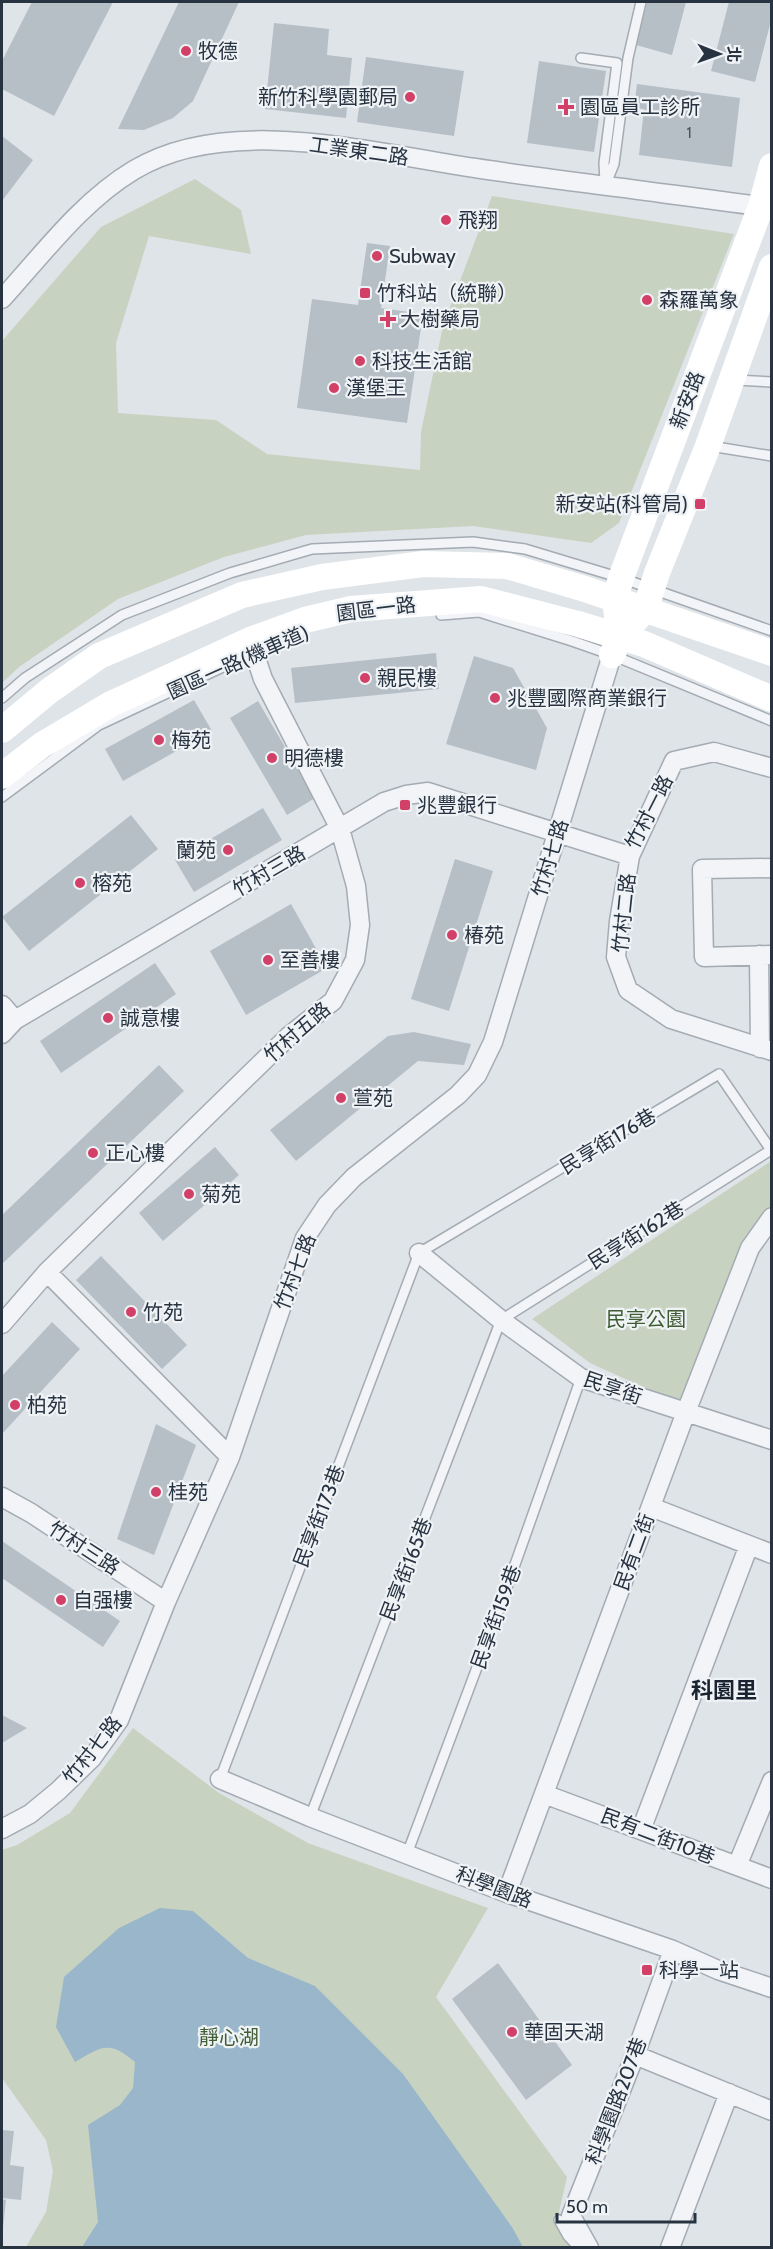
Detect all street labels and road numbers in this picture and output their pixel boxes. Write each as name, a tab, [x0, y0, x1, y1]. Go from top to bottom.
street label: 工業東二路	[308, 132, 410, 170]
street label: 新安路	[665, 368, 709, 432]
street label: 園區一路	[335, 592, 417, 626]
street label: 園區一路(機車道)	[163, 620, 313, 704]
street label: 竹村一路	[620, 771, 678, 853]
street label: 竹村七路	[527, 816, 573, 900]
street label: 竹村三路	[228, 841, 310, 901]
street label: 竹村二路	[608, 872, 640, 954]
street label: 竹村五路	[259, 997, 335, 1067]
street label: 民享街176巷	[556, 1103, 660, 1179]
street label: 民享街162巷	[584, 1196, 688, 1274]
street label: 竹村七路	[269, 1230, 321, 1314]
street label: 民享街	[581, 1367, 645, 1409]
street label: 民享街173巷	[289, 1462, 349, 1570]
street label: 民有二街	[609, 1510, 659, 1594]
street label: 民享街165巷	[375, 1514, 437, 1624]
street label: 竹村三路	[44, 1516, 124, 1580]
street label: 民享街159巷	[466, 1562, 526, 1672]
street label: 竹村七路	[58, 1711, 126, 1789]
street label: 民有二街10巷	[597, 1803, 719, 1869]
street label: 科學園路	[452, 1861, 536, 1913]
street label: 科學園路207巷	[581, 2034, 651, 2168]

